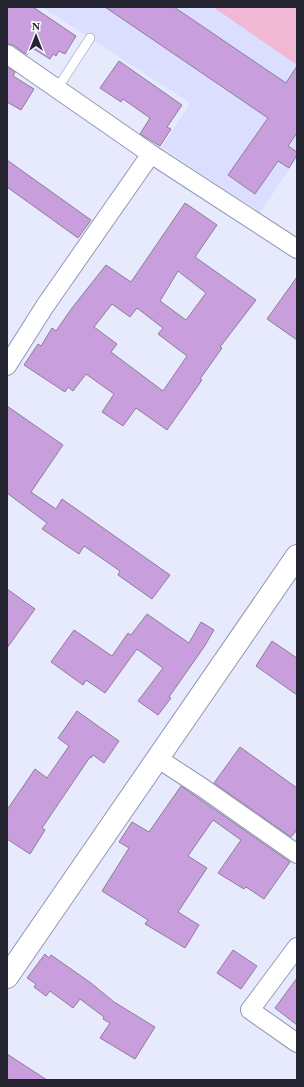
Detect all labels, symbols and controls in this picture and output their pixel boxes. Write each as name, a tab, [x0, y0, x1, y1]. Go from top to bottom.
north arrow	[16, 16, 56, 56]
text: N	[32, 20, 40, 32]

